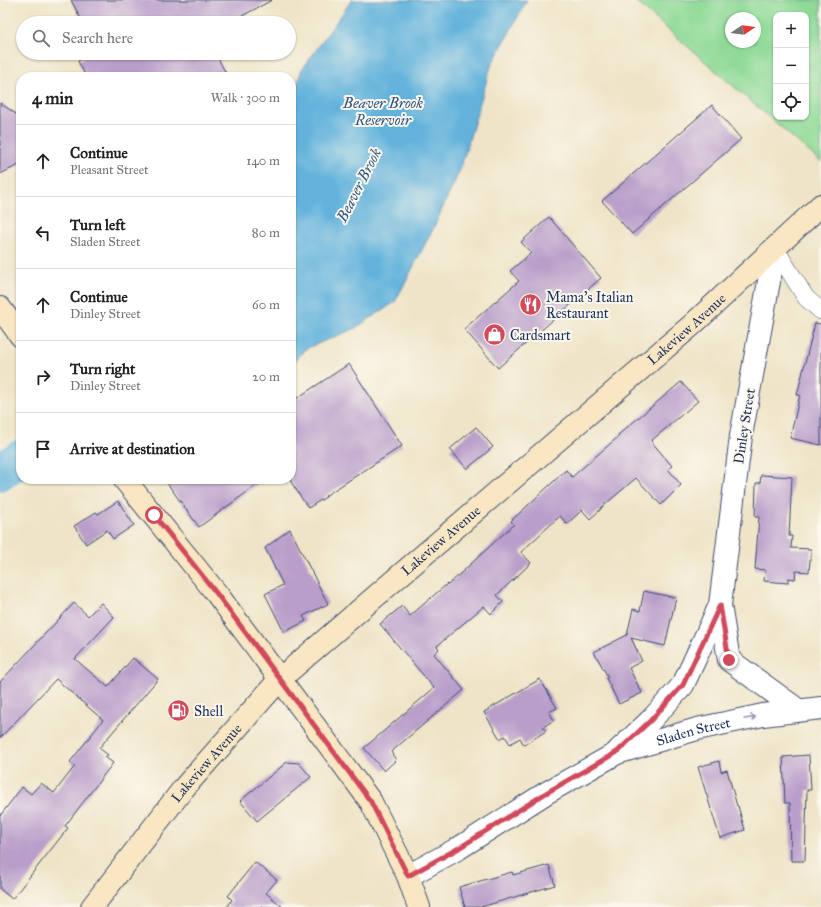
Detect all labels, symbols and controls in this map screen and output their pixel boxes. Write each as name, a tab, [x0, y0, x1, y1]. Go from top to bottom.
north arrow	[725, 12, 761, 48]
map controls	[773, 12, 809, 120]
button: +	[773, 12, 809, 48]
search box	[16, 16, 296, 60]
icon: search	[30, 27, 52, 49]
text: Search here	[62, 29, 133, 47]
button: −	[773, 48, 809, 84]
button: locate	[773, 84, 809, 120]
text: 4 min	[32, 88, 73, 109]
text: Walk · 300 m	[211, 90, 280, 106]
water label: Beaver Brook Reservoir	[342, 94, 423, 129]
text: Continue	[70, 144, 128, 162]
water label: Beaver Brook	[332, 145, 385, 226]
icon: ahead	[32, 150, 54, 172]
text: 140 m	[246, 153, 280, 169]
text: Pleasant Street	[70, 162, 149, 178]
text: Turn left	[70, 216, 126, 234]
icon: left	[32, 222, 54, 244]
text: 80 m	[252, 225, 280, 241]
text: Sladen Street	[70, 234, 141, 250]
text: Continue	[70, 288, 128, 306]
place label: Mama's Italian Restaurant	[546, 289, 634, 322]
street label: Lakeview Avenue	[644, 290, 730, 369]
restaurant icon: Mama's Italian Restaurant	[518, 292, 544, 318]
icon: ahead	[32, 294, 54, 316]
text: 60 m	[252, 297, 280, 313]
text: Dinley Street	[70, 306, 141, 322]
shop icon: Cardsmart	[481, 322, 507, 348]
place label: Cardsmart	[510, 327, 571, 344]
text: Turn right	[70, 360, 135, 378]
icon: right	[32, 366, 54, 388]
text: 20 m	[252, 369, 280, 385]
text: Dinley Street	[70, 378, 141, 394]
street label: Dinley Street	[730, 387, 759, 465]
icon: arrive	[32, 438, 54, 460]
text: Arrive at destination	[70, 440, 195, 458]
street label: Lakeview Avenue	[398, 502, 484, 579]
route start	[145, 506, 163, 524]
route end	[720, 651, 738, 669]
fuel station icon: Shell	[165, 698, 191, 724]
place label: Shell	[194, 703, 223, 720]
one-way arrow	[743, 713, 756, 721]
street label: Sladen Street	[654, 714, 732, 750]
street label: Lakeview Avenue	[168, 720, 246, 806]

